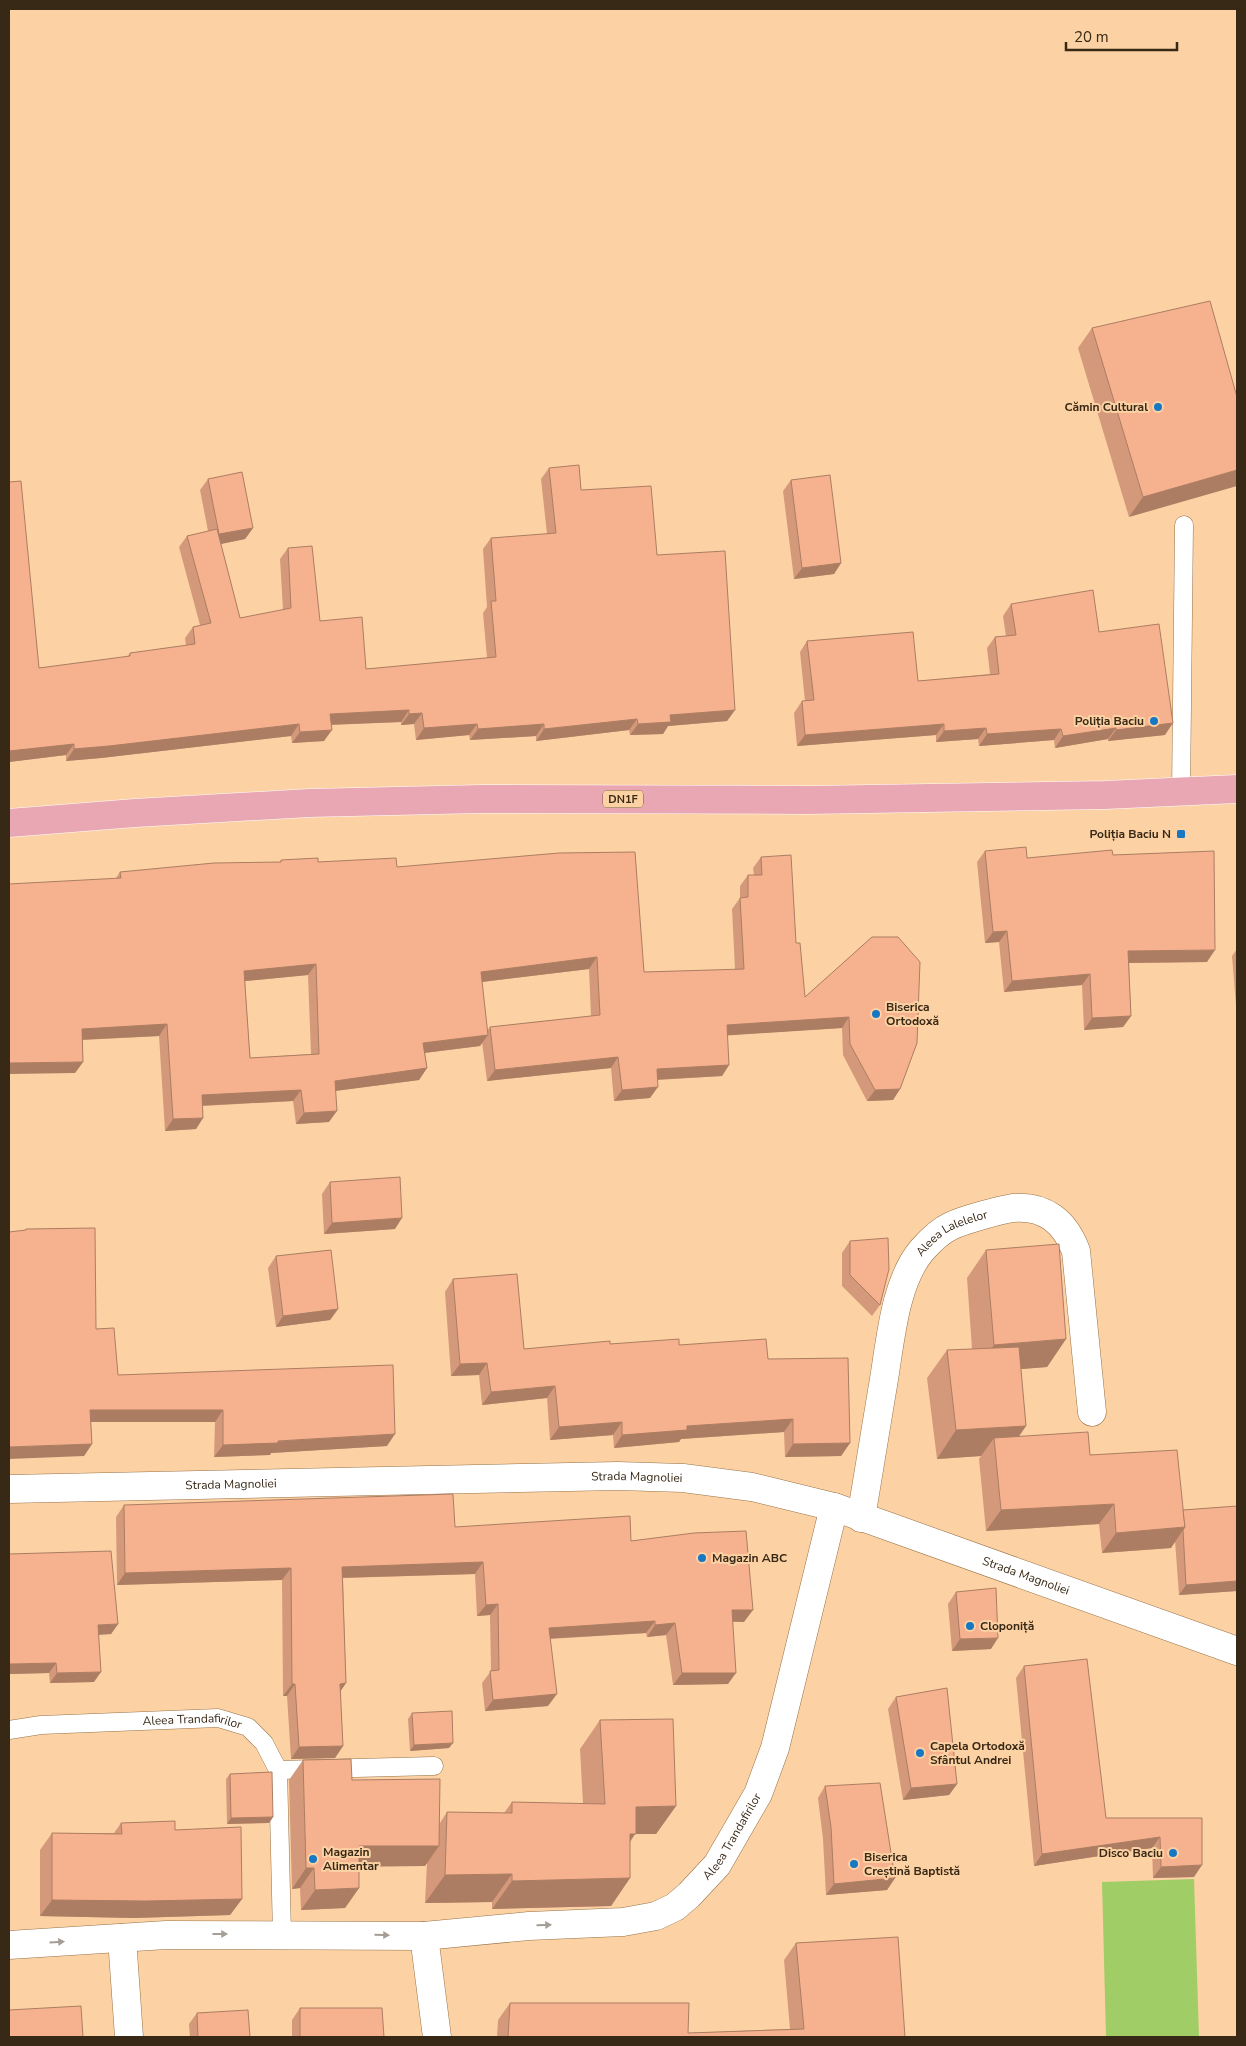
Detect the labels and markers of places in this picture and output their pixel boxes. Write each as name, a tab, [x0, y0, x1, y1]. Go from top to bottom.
place label: Cămin Cultural	[1064, 399, 1148, 415]
marker: Cămin Cultural	[1152, 401, 1164, 413]
place label: Poliția Baciu	[1075, 713, 1144, 729]
marker: Poliția Baciu	[1148, 715, 1160, 727]
place label: Poliția Baciu N	[1089, 826, 1171, 842]
marker: Poliția Baciu N	[1175, 828, 1187, 840]
place label: Biserica Ortodoxă	[886, 999, 939, 1029]
marker: Biserica Ortodoxă	[870, 1008, 882, 1020]
place label: Magazin ABC	[712, 1550, 787, 1566]
marker: Magazin ABC	[696, 1552, 708, 1564]
place label: Cloponiță	[980, 1618, 1034, 1634]
marker: Cloponiță	[964, 1620, 976, 1632]
place label: Capela Ortodoxă Sfântul Andrei	[930, 1738, 1025, 1768]
marker: Capela Ortodoxă Sfântul Andrei	[914, 1747, 926, 1759]
place label: Magazin Alimentar	[323, 1844, 379, 1874]
place label: Disco Baciu	[1099, 1845, 1163, 1861]
marker: Disco Baciu	[1167, 1847, 1179, 1859]
place label: Biserica Creștină Baptistă	[864, 1849, 960, 1879]
marker: Magazin Alimentar	[307, 1853, 319, 1865]
marker: Biserica Creștină Baptistă	[848, 1858, 860, 1870]

